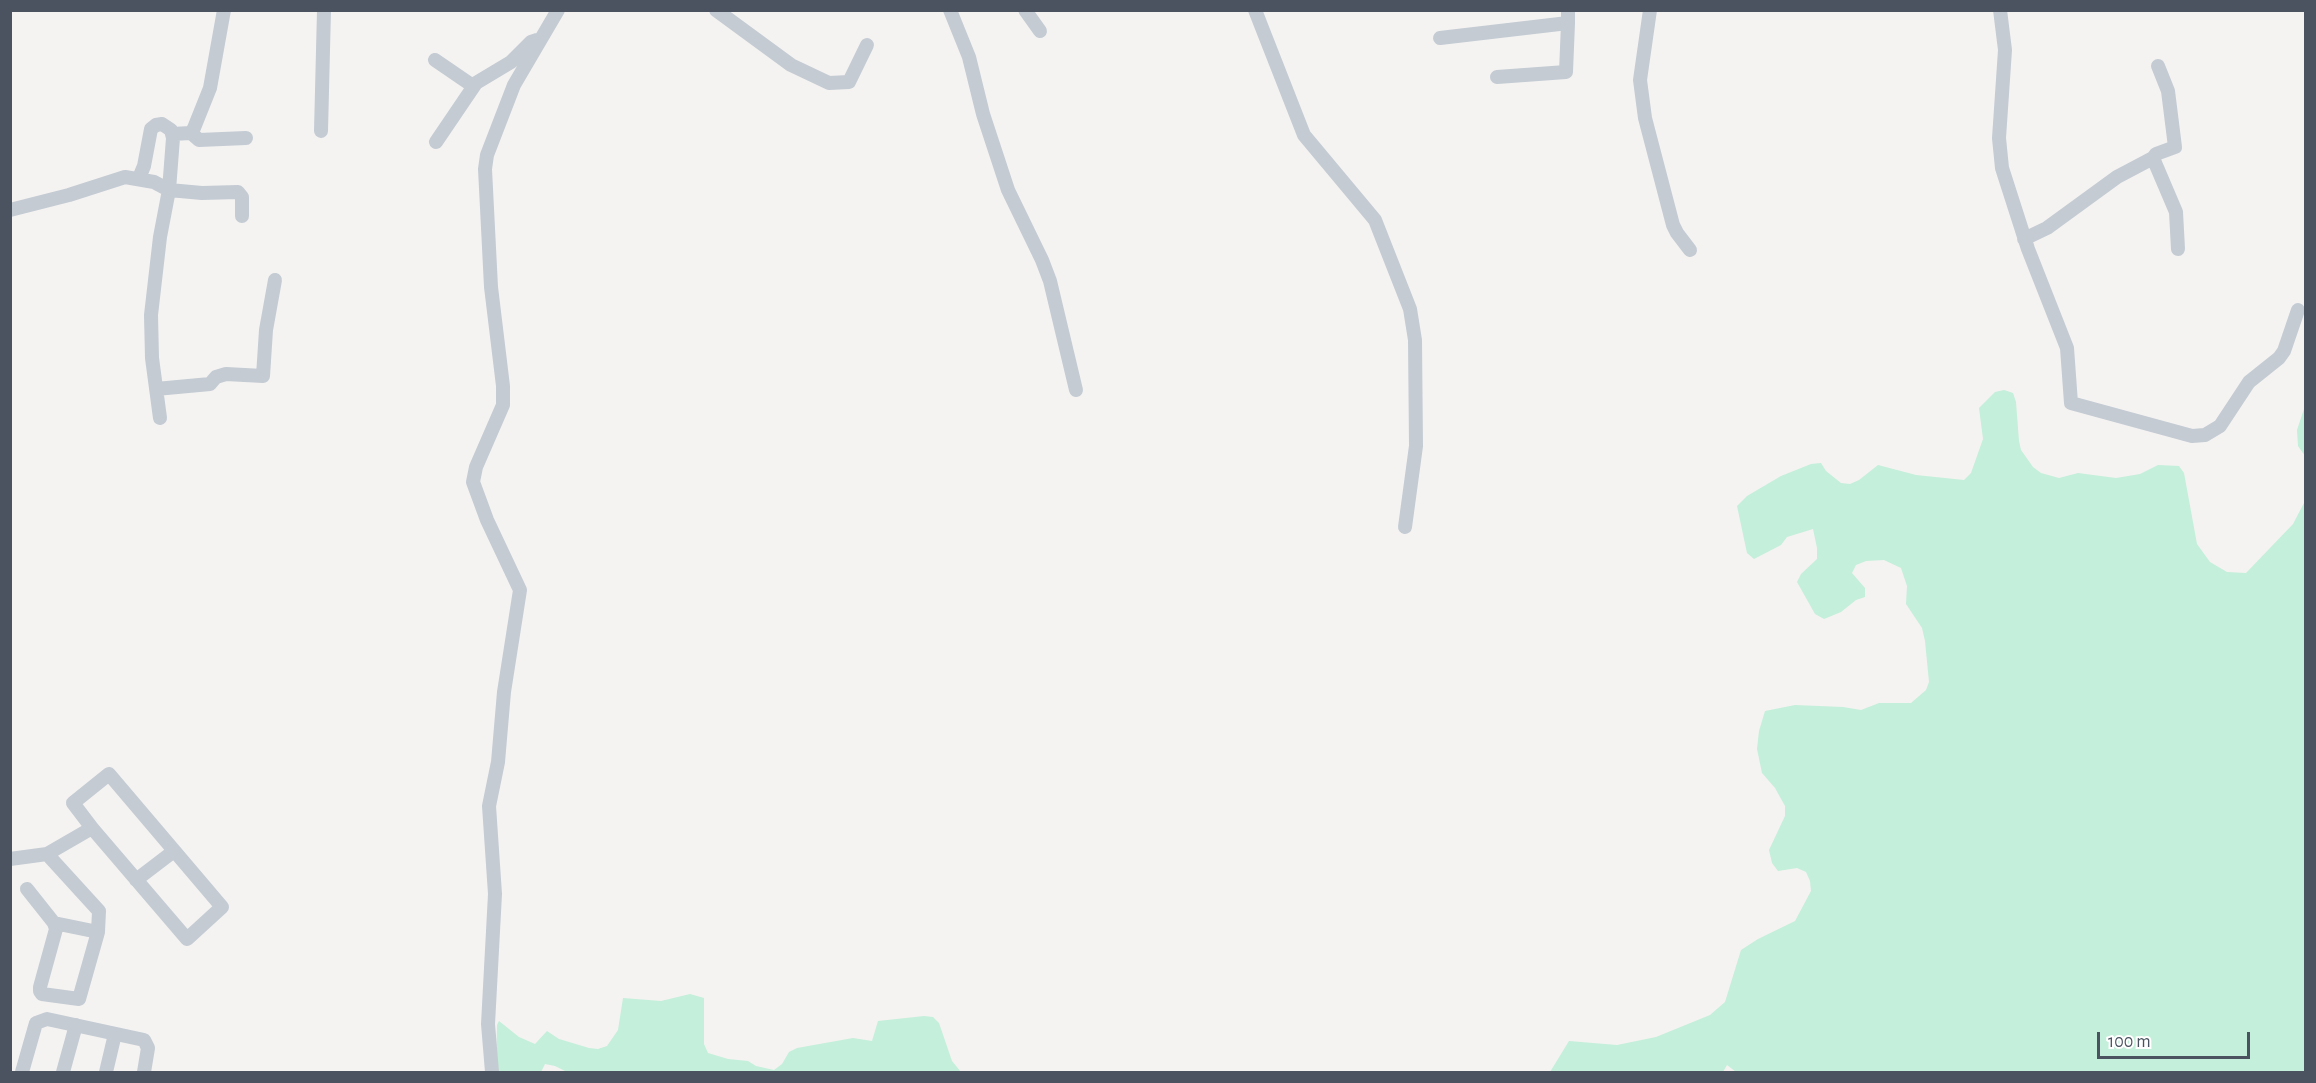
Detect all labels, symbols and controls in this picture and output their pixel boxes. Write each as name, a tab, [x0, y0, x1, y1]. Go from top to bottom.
scale bar	[2100, 1020, 2253, 1058]
text: 100 m	[2108, 1033, 2151, 1051]

